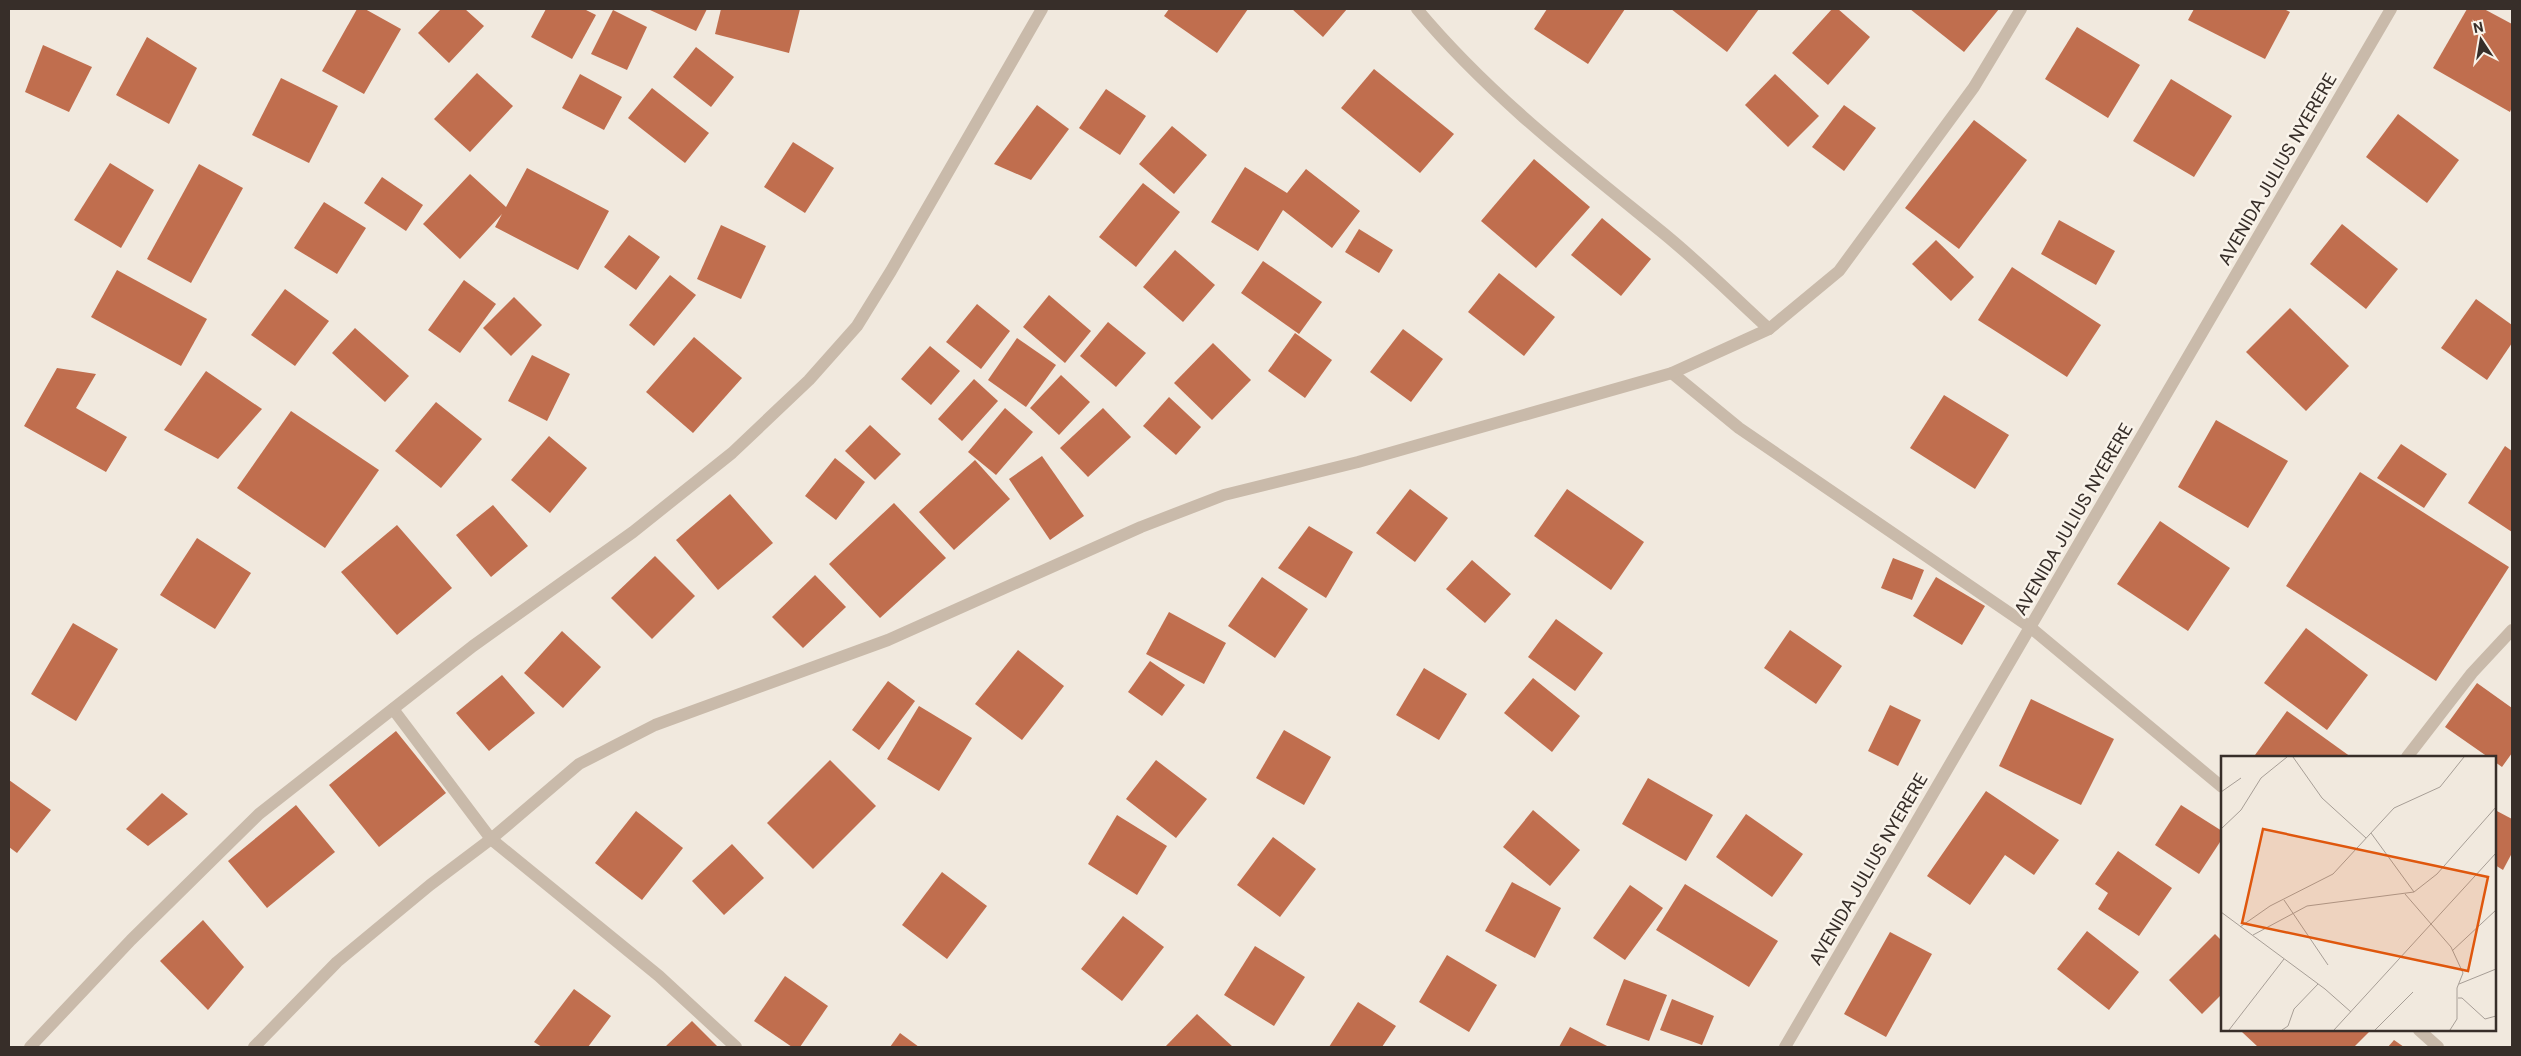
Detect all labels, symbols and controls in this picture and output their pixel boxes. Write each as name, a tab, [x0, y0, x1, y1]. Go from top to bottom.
north arrow	[2456, 15, 2506, 65]
text: N	[2472, 18, 2485, 36]
street label: AVENIDA JULIUS NYERERE	[2214, 70, 2340, 268]
street label: AVENIDA JULIUS NYERERE	[2010, 420, 2136, 618]
inset map	[2221, 756, 2496, 1031]
street label: AVENIDA JULIUS NYERERE	[1805, 770, 1931, 968]

